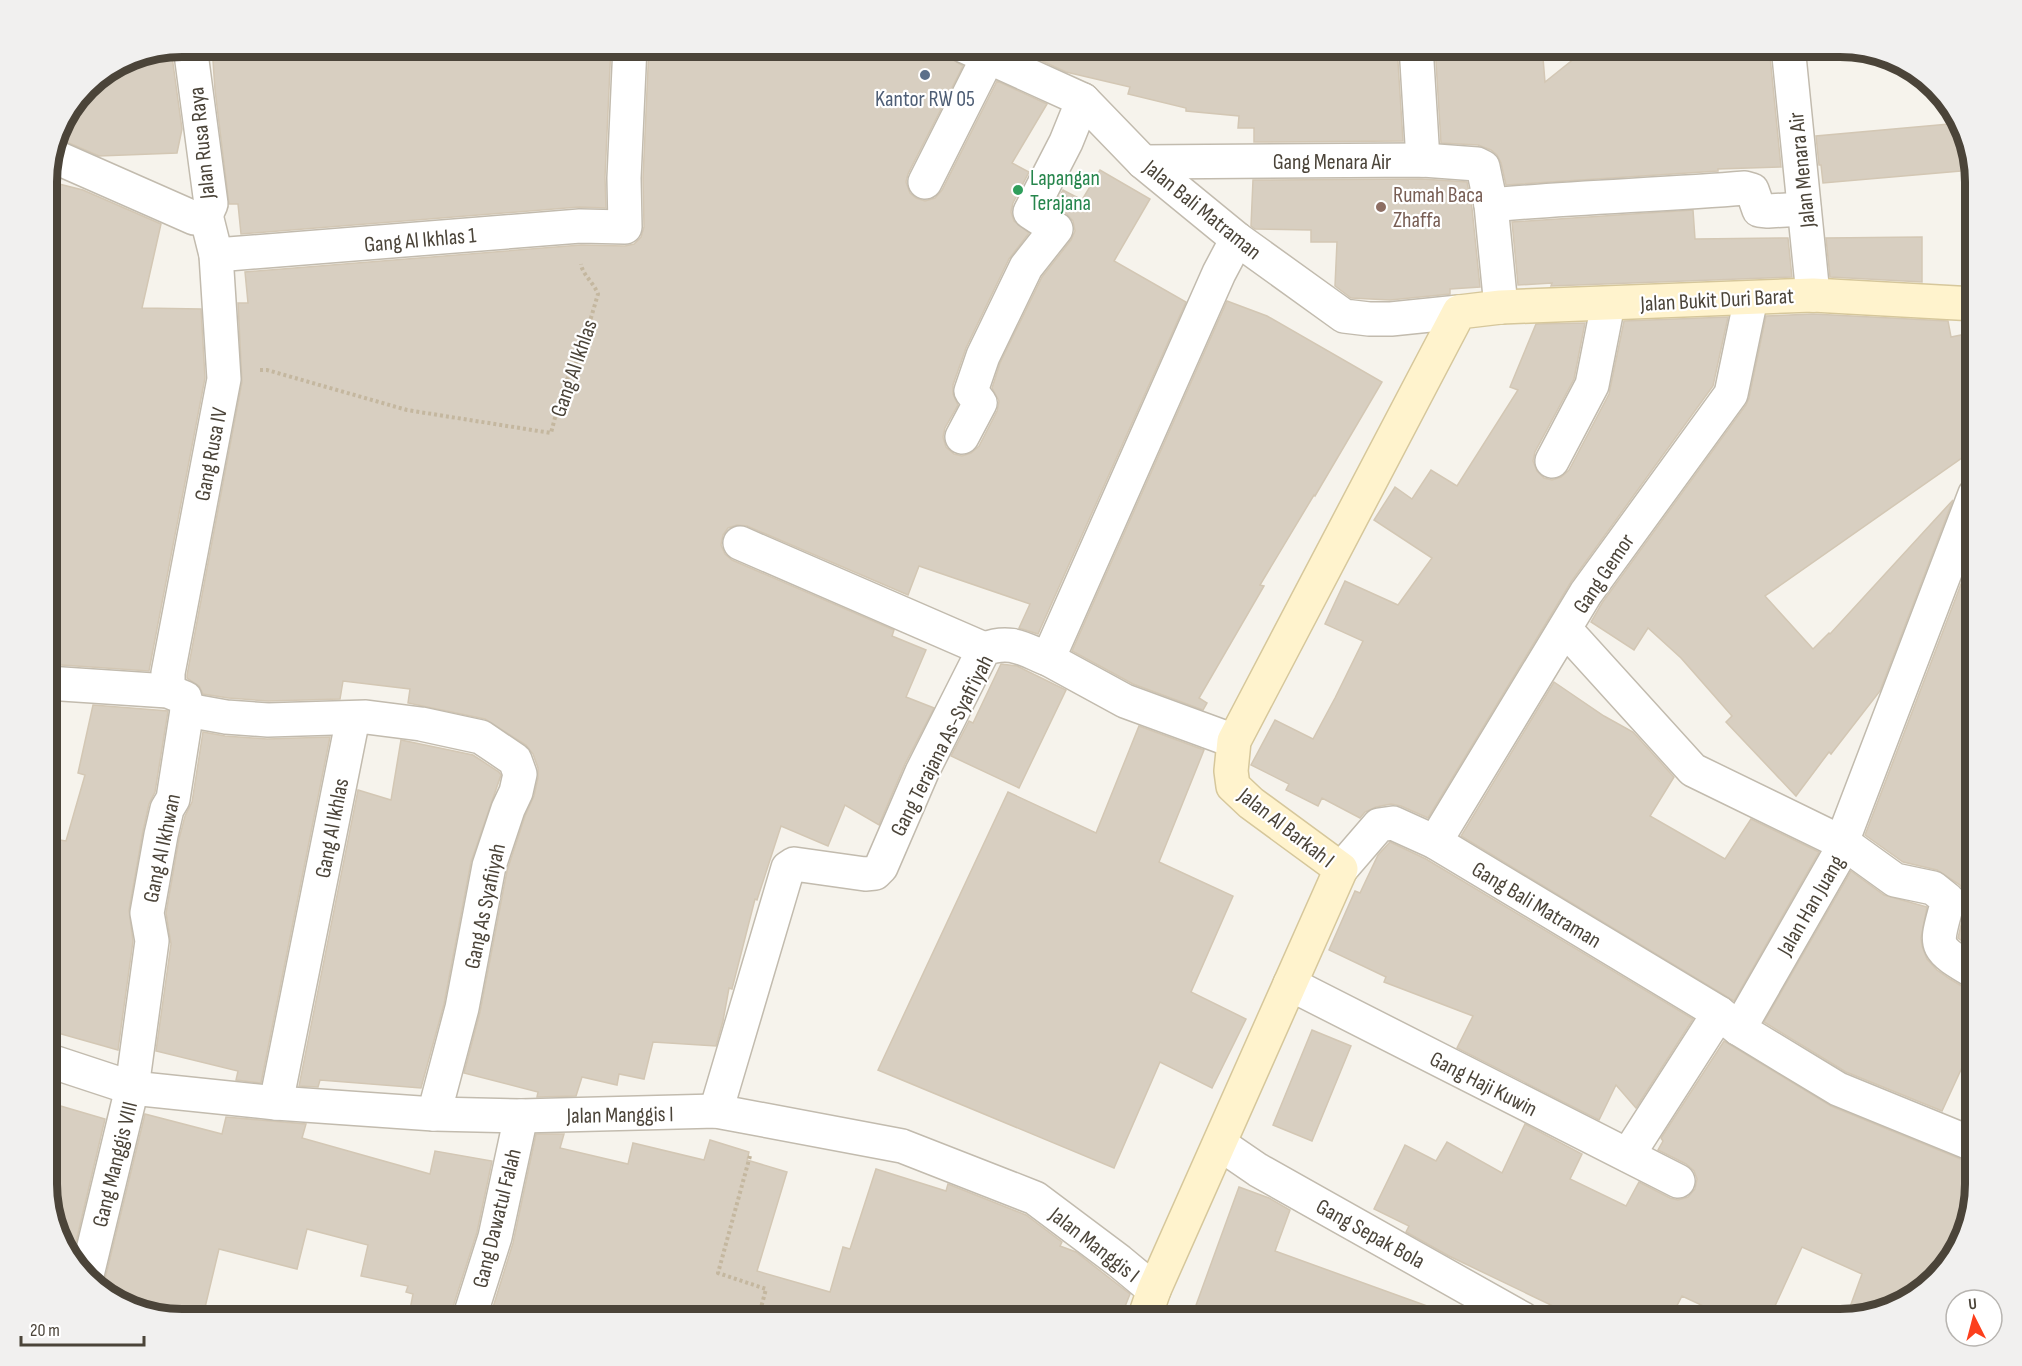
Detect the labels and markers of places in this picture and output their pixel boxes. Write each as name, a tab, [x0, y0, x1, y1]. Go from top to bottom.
marker: Kantor RW 05	[918, 68, 932, 82]
place label: Kantor RW 05	[875, 86, 975, 113]
place label: Lapangan Terajana	[1030, 165, 1100, 217]
place label: Rumah Baca Zhaffa	[1393, 182, 1483, 234]
marker: Lapangan Terajana	[1011, 183, 1025, 197]
marker: Rumah Baca Zhaffa	[1374, 200, 1388, 214]

